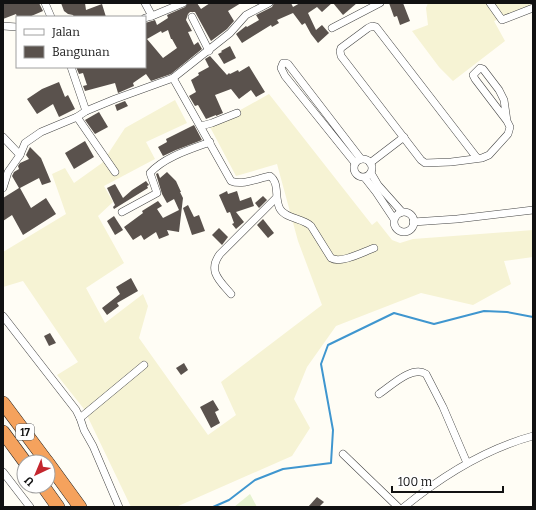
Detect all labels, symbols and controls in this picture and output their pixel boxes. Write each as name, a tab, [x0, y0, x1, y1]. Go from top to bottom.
legend	[16, 16, 146, 68]
text: Jalan	[51, 25, 80, 39]
text: Bangunan	[52, 45, 110, 59]
road number: 17	[16, 424, 34, 440]
north arrow	[16, 454, 56, 494]
scale bar	[392, 468, 503, 494]
text: U	[22, 473, 37, 488]
text: 100 m	[398, 475, 433, 489]

